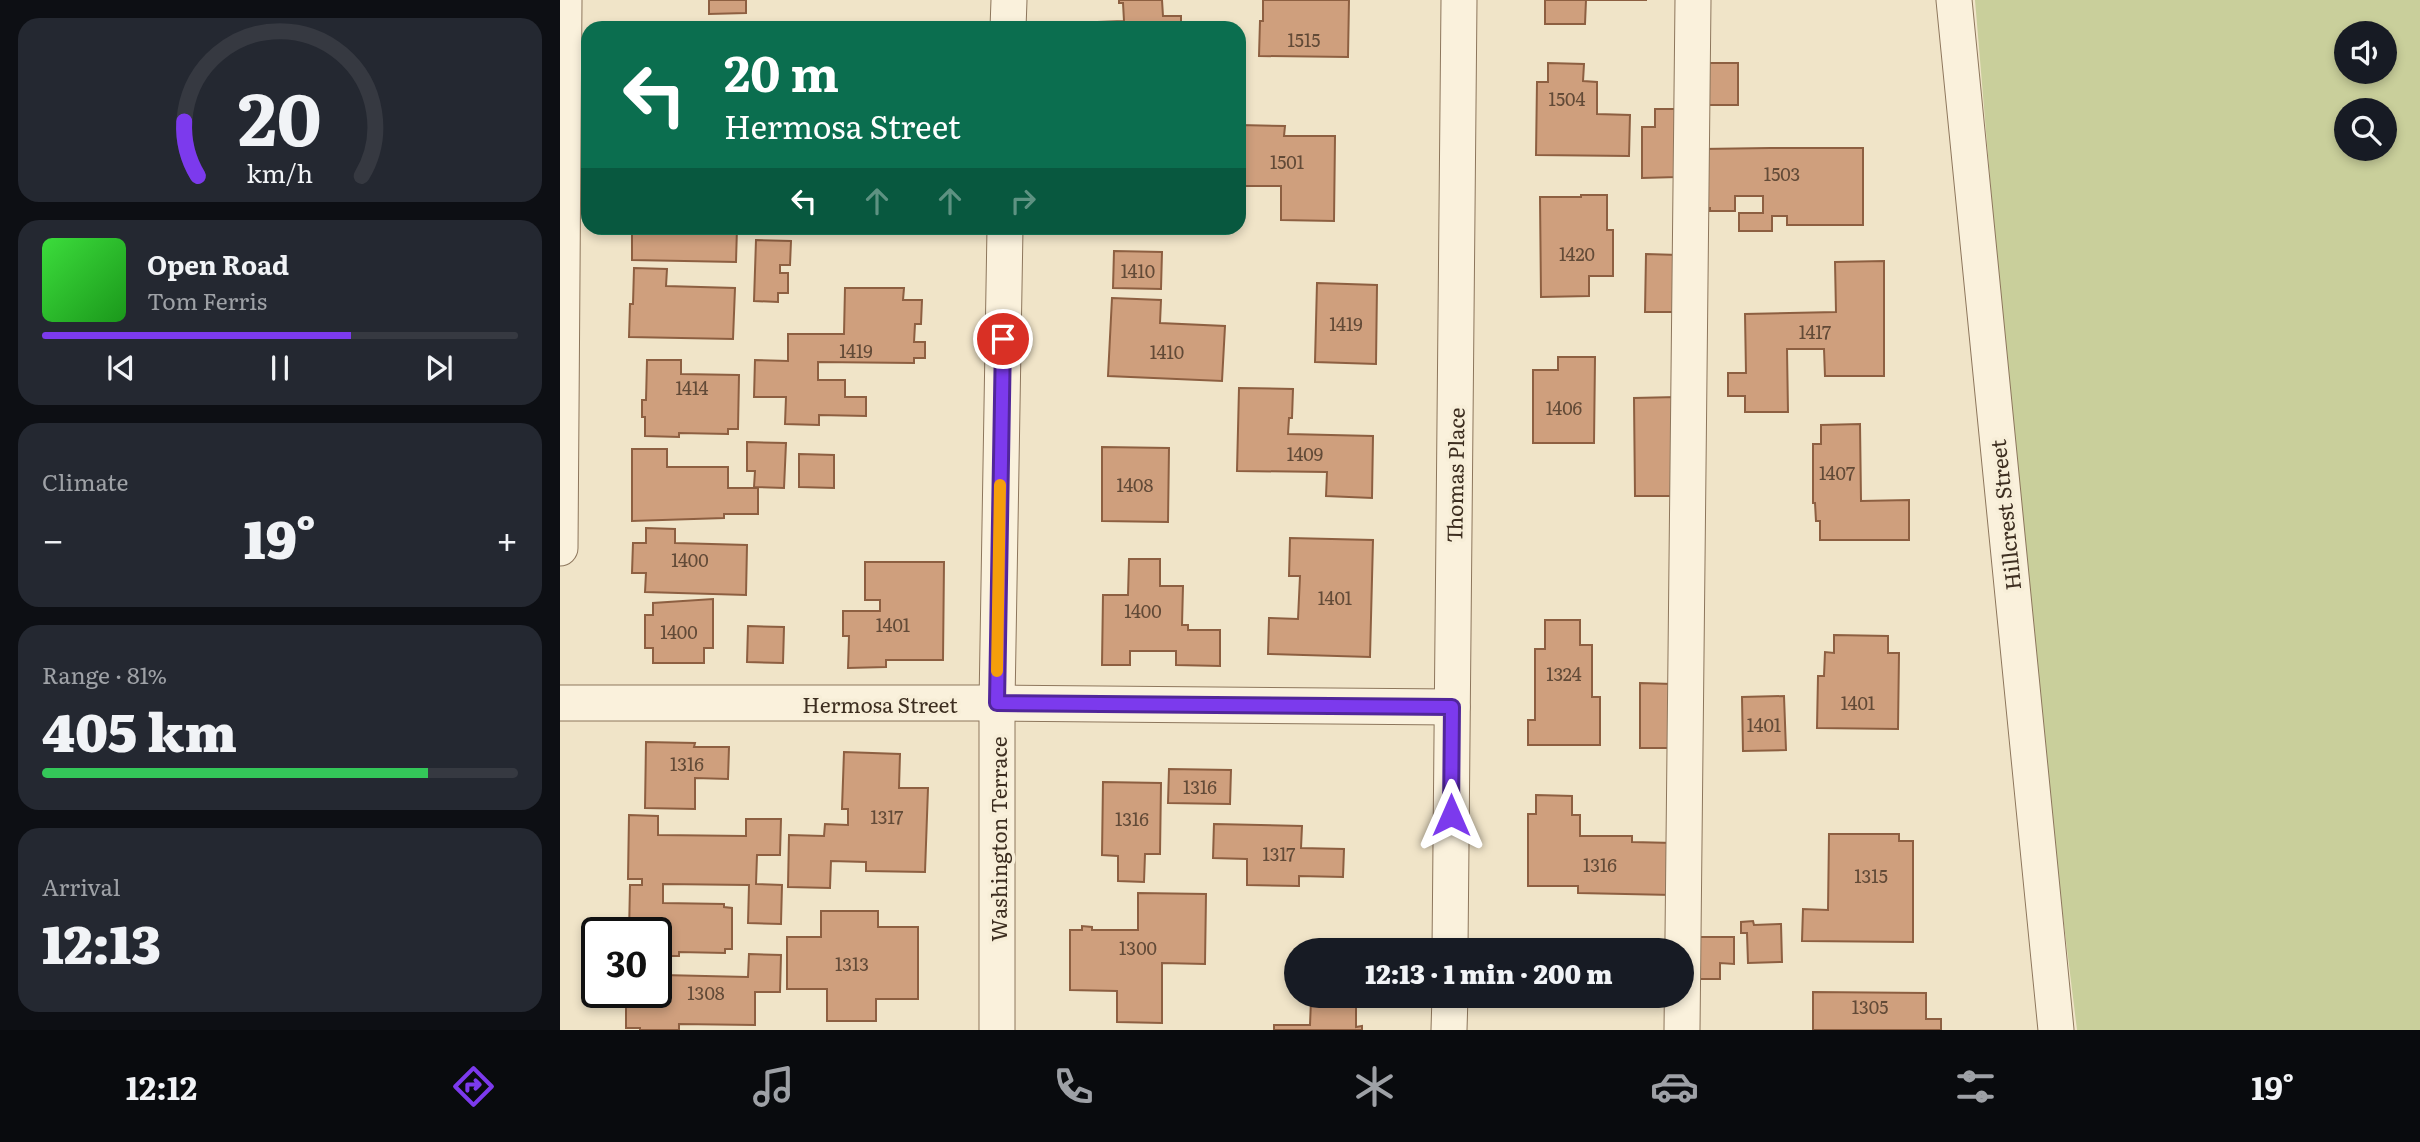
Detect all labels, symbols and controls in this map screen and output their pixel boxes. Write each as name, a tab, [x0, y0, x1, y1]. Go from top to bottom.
map controls	[2334, 21, 2397, 161]
button: sound	[2334, 21, 2397, 84]
house number: 1515	[1288, 26, 1320, 53]
text: 20 m	[724, 34, 839, 107]
icon: left	[609, 49, 700, 140]
text: 20	[238, 61, 322, 169]
house number: 1504	[1549, 85, 1585, 112]
button: search	[2334, 98, 2397, 161]
text: Hermosa Street	[724, 101, 961, 149]
house number: 1501	[1270, 148, 1304, 175]
text: km/h	[247, 154, 313, 191]
house number: 1503	[1764, 160, 1800, 187]
icon: left	[785, 182, 823, 220]
icon: ahead	[858, 182, 896, 220]
icon: ahead	[931, 182, 969, 220]
icon: right	[1004, 182, 1042, 220]
house number: 1420	[1559, 240, 1595, 267]
text: Open Road	[147, 244, 289, 283]
house number: 1410	[1121, 257, 1155, 284]
text: Tom Ferris	[147, 283, 267, 317]
pin	[973, 309, 1033, 369]
house number: 1419	[1329, 310, 1363, 337]
house number: 1417	[1799, 318, 1831, 345]
icon: arrive	[984, 320, 1022, 358]
house number: 1419	[839, 337, 873, 364]
house number: 1410	[1150, 338, 1184, 365]
icon: previous	[102, 349, 140, 387]
icon: pause	[261, 349, 299, 387]
icon: next	[420, 349, 458, 387]
house number: 1414	[675, 374, 709, 401]
house number: 1406	[1546, 394, 1583, 421]
street label: Thomas Place	[1437, 407, 1471, 543]
street label: Hillcrest Street	[1981, 438, 2027, 592]
house number: 1409	[1287, 440, 1323, 467]
house number: 1407	[1819, 459, 1855, 486]
text: Climate	[42, 464, 128, 498]
house number: 1408	[1117, 471, 1153, 498]
text: 19°	[244, 498, 316, 575]
text: −	[42, 509, 64, 566]
text: +	[496, 509, 518, 566]
house number: 1400	[671, 546, 709, 573]
house number: 1401	[1318, 584, 1352, 611]
house number: 1400	[1124, 597, 1162, 624]
house number: 1401	[876, 611, 910, 638]
house number: 1400	[660, 618, 698, 645]
text: Range · 81%	[42, 657, 167, 691]
house number: 1324	[1546, 660, 1582, 687]
street label: Hermosa Street	[802, 688, 958, 719]
house number: 1401	[1841, 689, 1875, 716]
text: 405 km	[42, 691, 237, 768]
house number: 1401	[1747, 711, 1781, 738]
street label: Washington Terrace	[982, 736, 1013, 942]
house number: 1316	[670, 750, 704, 777]
house number: 1316	[1183, 773, 1217, 800]
position arrow	[1414, 778, 1488, 852]
house number: 1317	[871, 803, 904, 830]
house number: 1316	[1115, 805, 1149, 832]
house number: 1317	[1263, 840, 1296, 867]
house number: 1316	[1583, 851, 1617, 878]
house number: 1315	[1854, 862, 1888, 889]
text: Arrival	[42, 869, 121, 903]
text: 12:13	[42, 903, 161, 980]
speed limit sign: 30	[581, 917, 672, 1008]
house number: 1300	[1119, 934, 1157, 961]
house number: 1313	[835, 950, 869, 977]
text: 12:13 · 1 min · 200 m	[1365, 953, 1613, 992]
house number: 1308	[687, 979, 725, 1006]
house number: 1305	[1852, 993, 1888, 1020]
text: 12:12	[126, 1062, 197, 1110]
icon: directions	[449, 1062, 498, 1111]
icon: music	[749, 1062, 798, 1111]
icon: phone	[1049, 1062, 1098, 1111]
icon: climate	[1350, 1062, 1399, 1111]
icon: car	[1650, 1062, 1699, 1111]
icon: filters	[1951, 1062, 2000, 1111]
text: 19°	[2251, 1062, 2294, 1110]

